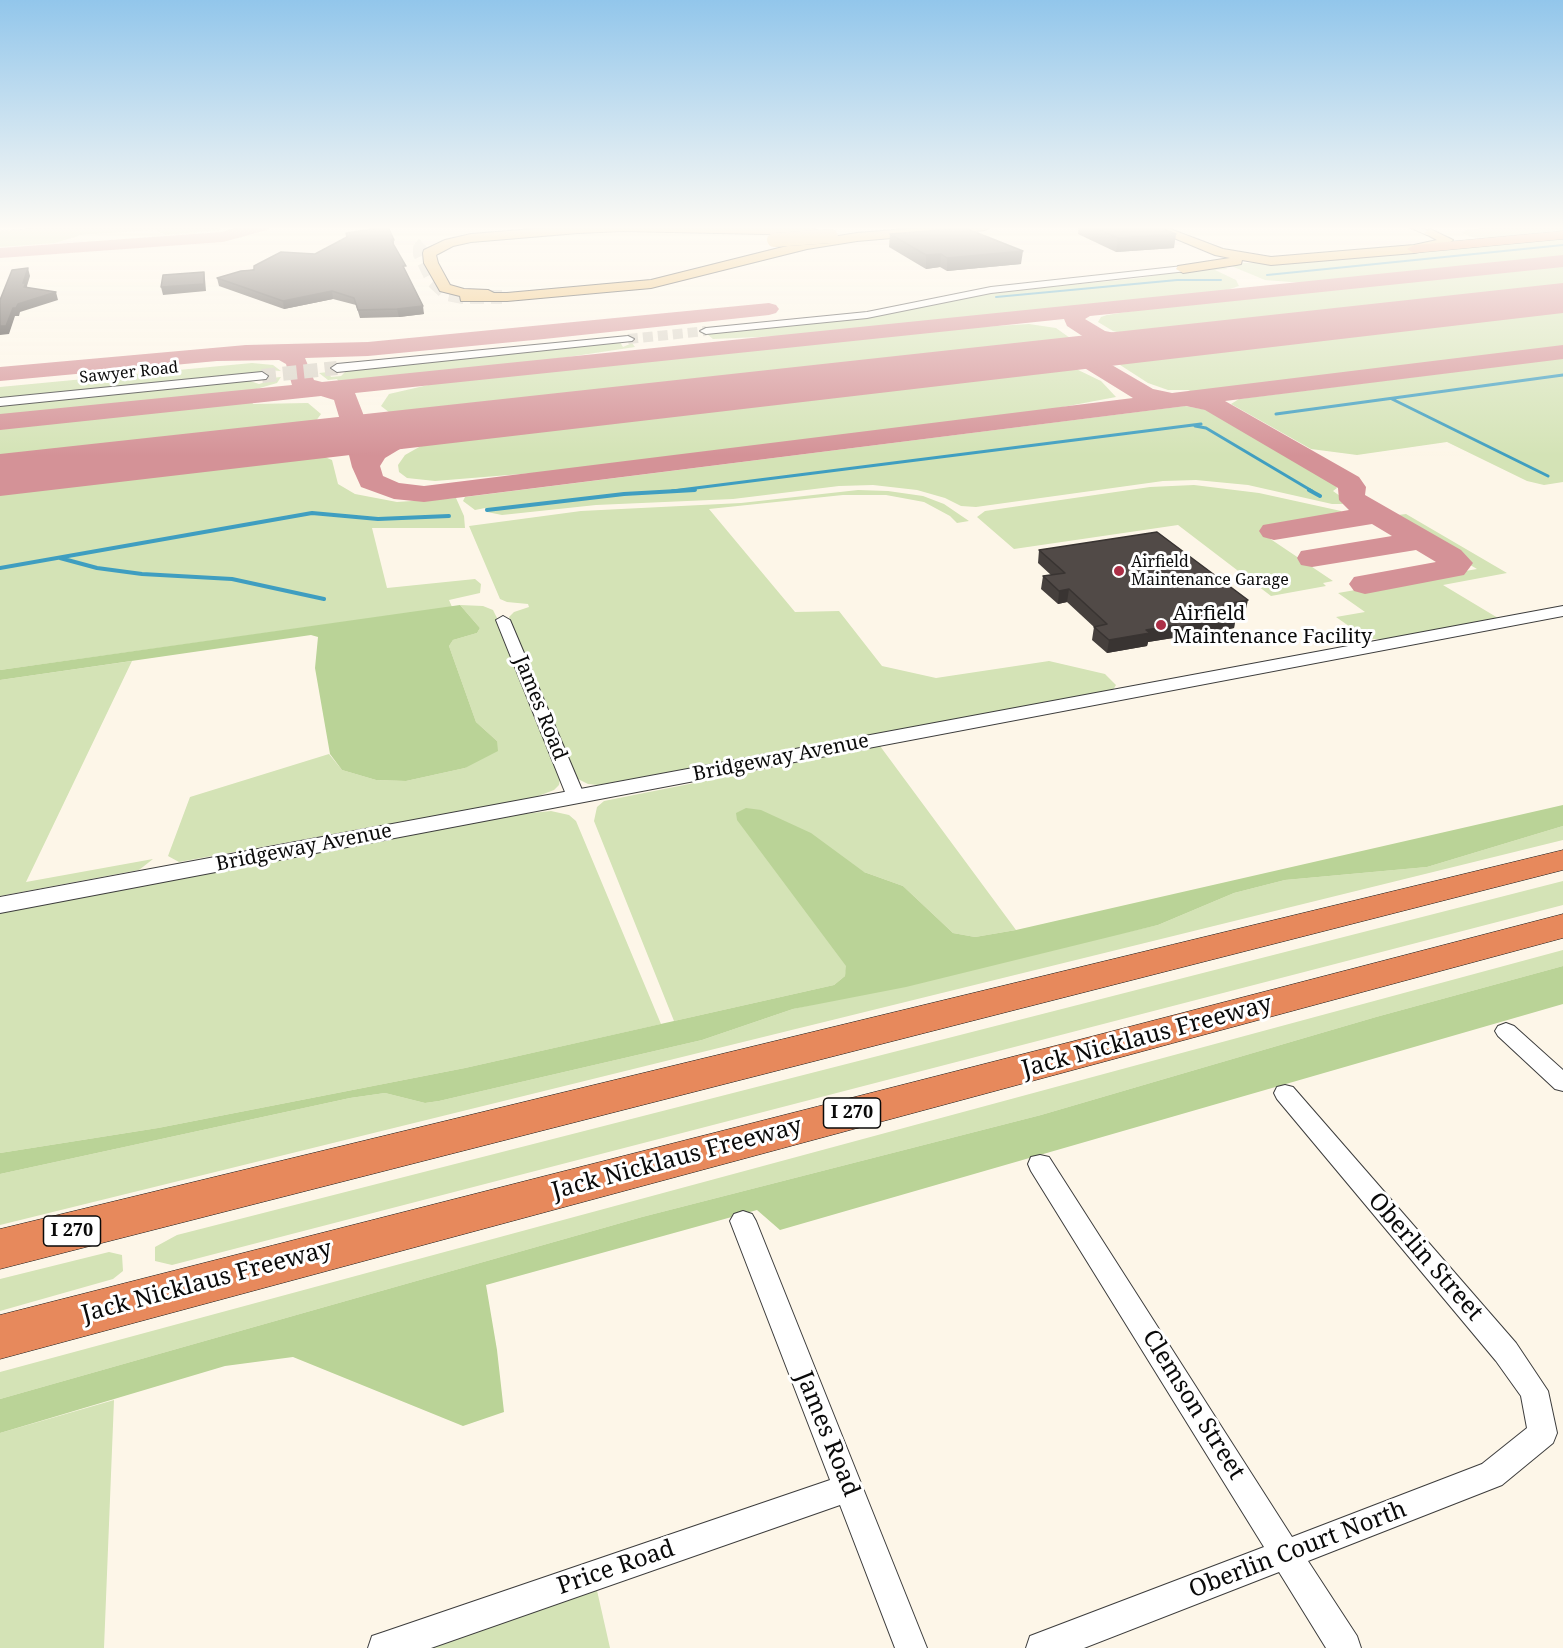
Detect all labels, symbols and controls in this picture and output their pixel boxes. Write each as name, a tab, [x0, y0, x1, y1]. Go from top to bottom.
street label: Sawyer Road	[79, 358, 179, 388]
place label: Airfield Maintenance Garage	[1131, 552, 1289, 590]
marker: Airfield Maintenance Garage	[1112, 564, 1126, 578]
place label: Airfield Maintenance Facility	[1173, 602, 1372, 649]
marker: Airfield Maintenance Facility	[1154, 618, 1168, 632]
street label: James Road	[508, 652, 572, 764]
street label: Bridgeway Avenue	[691, 729, 871, 787]
street label: Bridgeway Avenue	[214, 819, 394, 877]
street label: Jack Nicklaus Freeway	[1019, 990, 1275, 1084]
road number: I 270	[824, 1098, 880, 1128]
street label: Jack Nicklaus Freeway	[549, 1112, 805, 1206]
street label: Oberlin Street	[1361, 1187, 1489, 1327]
road number: I 270	[44, 1216, 100, 1246]
street label: Jack Nicklaus Freeway	[79, 1235, 335, 1329]
street label: Clemson Street	[1135, 1325, 1251, 1485]
street label: James Road	[789, 1367, 865, 1501]
street label: Oberlin Court North	[1185, 1495, 1411, 1605]
street label: Price Road	[554, 1534, 678, 1602]

